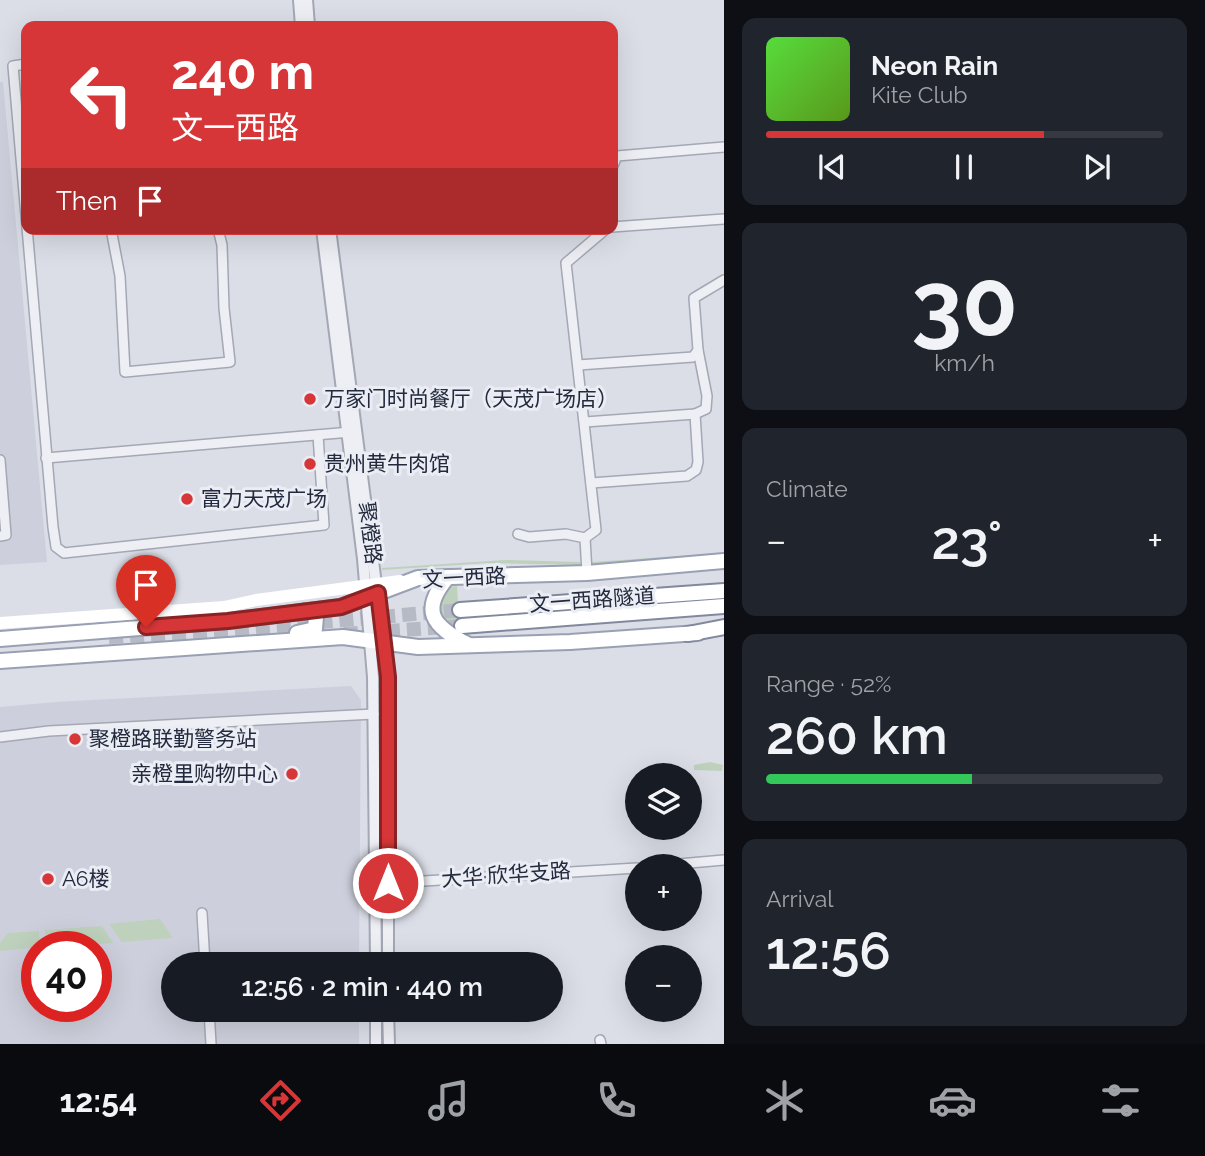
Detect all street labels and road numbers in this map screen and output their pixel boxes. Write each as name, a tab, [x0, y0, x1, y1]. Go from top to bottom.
street label: 聚橙路	[354, 500, 387, 566]
street label: 文一西路	[421, 563, 507, 592]
street label: 文一西路隧道	[528, 583, 656, 616]
street label: 大华·欣华支路	[440, 857, 572, 892]

